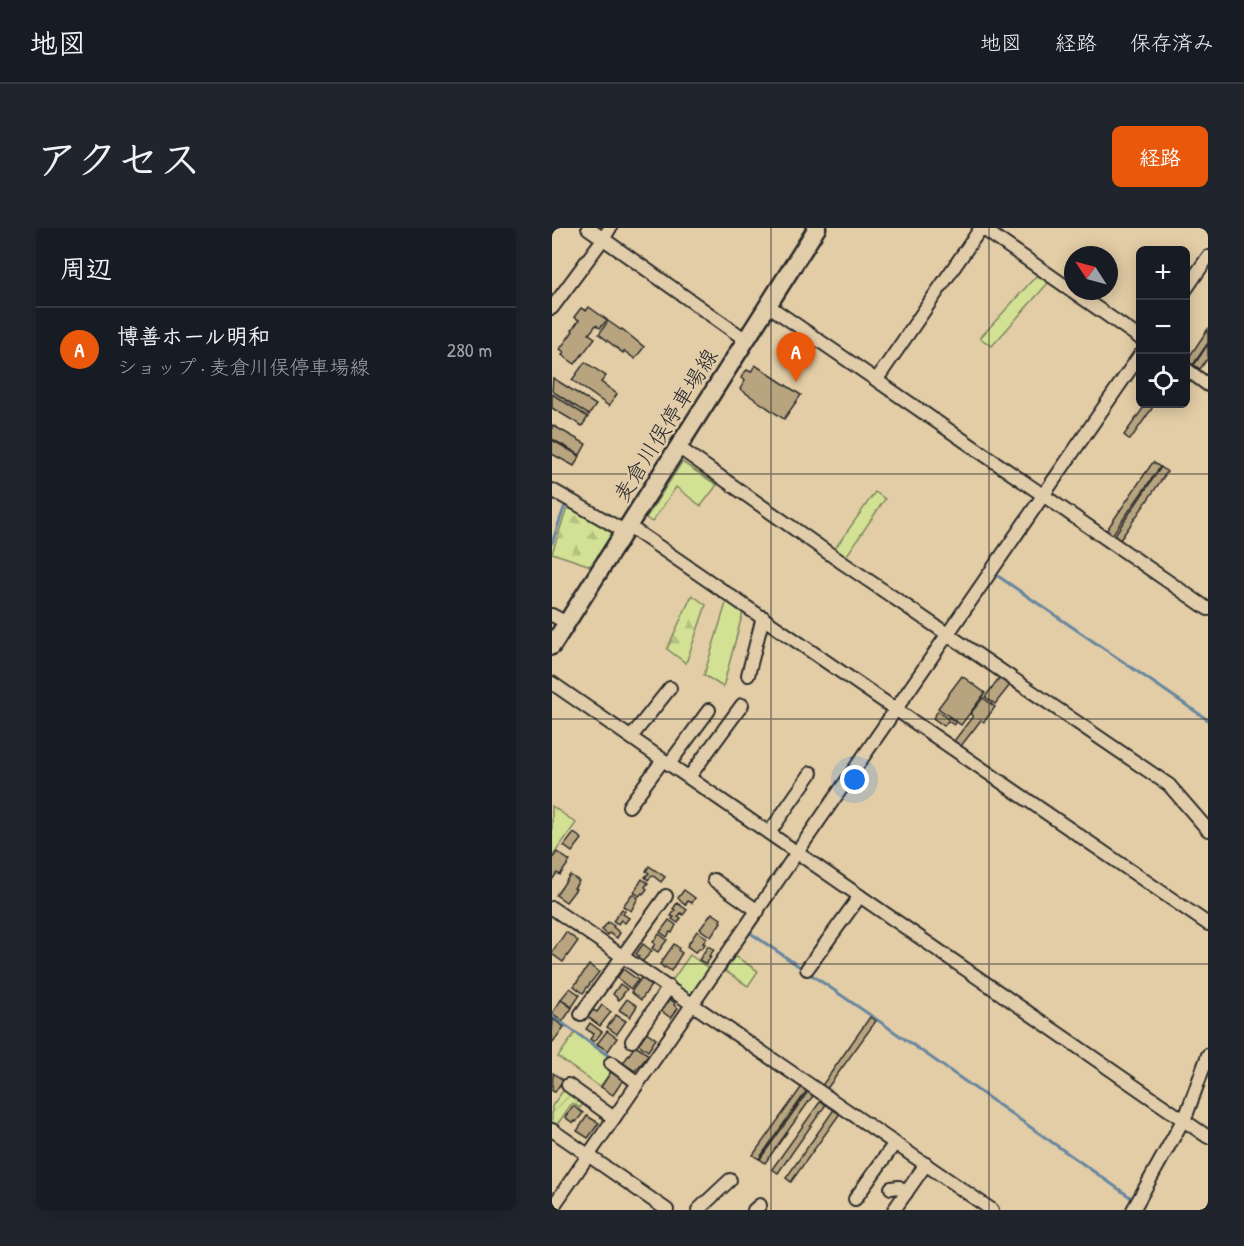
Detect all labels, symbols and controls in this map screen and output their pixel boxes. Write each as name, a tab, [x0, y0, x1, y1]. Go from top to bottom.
text: 地図	[30, 24, 86, 62]
text: 地図	[980, 28, 1022, 57]
text: 経路	[1055, 28, 1097, 57]
text: 保存済み	[1130, 28, 1214, 57]
button: 経路	[1112, 126, 1208, 187]
text: アクセス	[36, 130, 201, 187]
north arrow	[1064, 246, 1118, 300]
map controls	[1136, 246, 1190, 408]
button: +	[1136, 246, 1190, 300]
text: 周辺	[60, 251, 112, 286]
button: −	[1136, 300, 1190, 354]
text: 博善ホール明和	[117, 321, 270, 351]
pin: A	[776, 332, 816, 382]
text: A	[75, 336, 84, 363]
text: 280 m	[447, 336, 492, 363]
street label: 麦倉川俣停車場線	[606, 342, 724, 508]
text: ショップ · 麦倉川俣停車場線	[117, 353, 369, 380]
button: locate	[1136, 354, 1190, 408]
your location	[840, 765, 869, 794]

